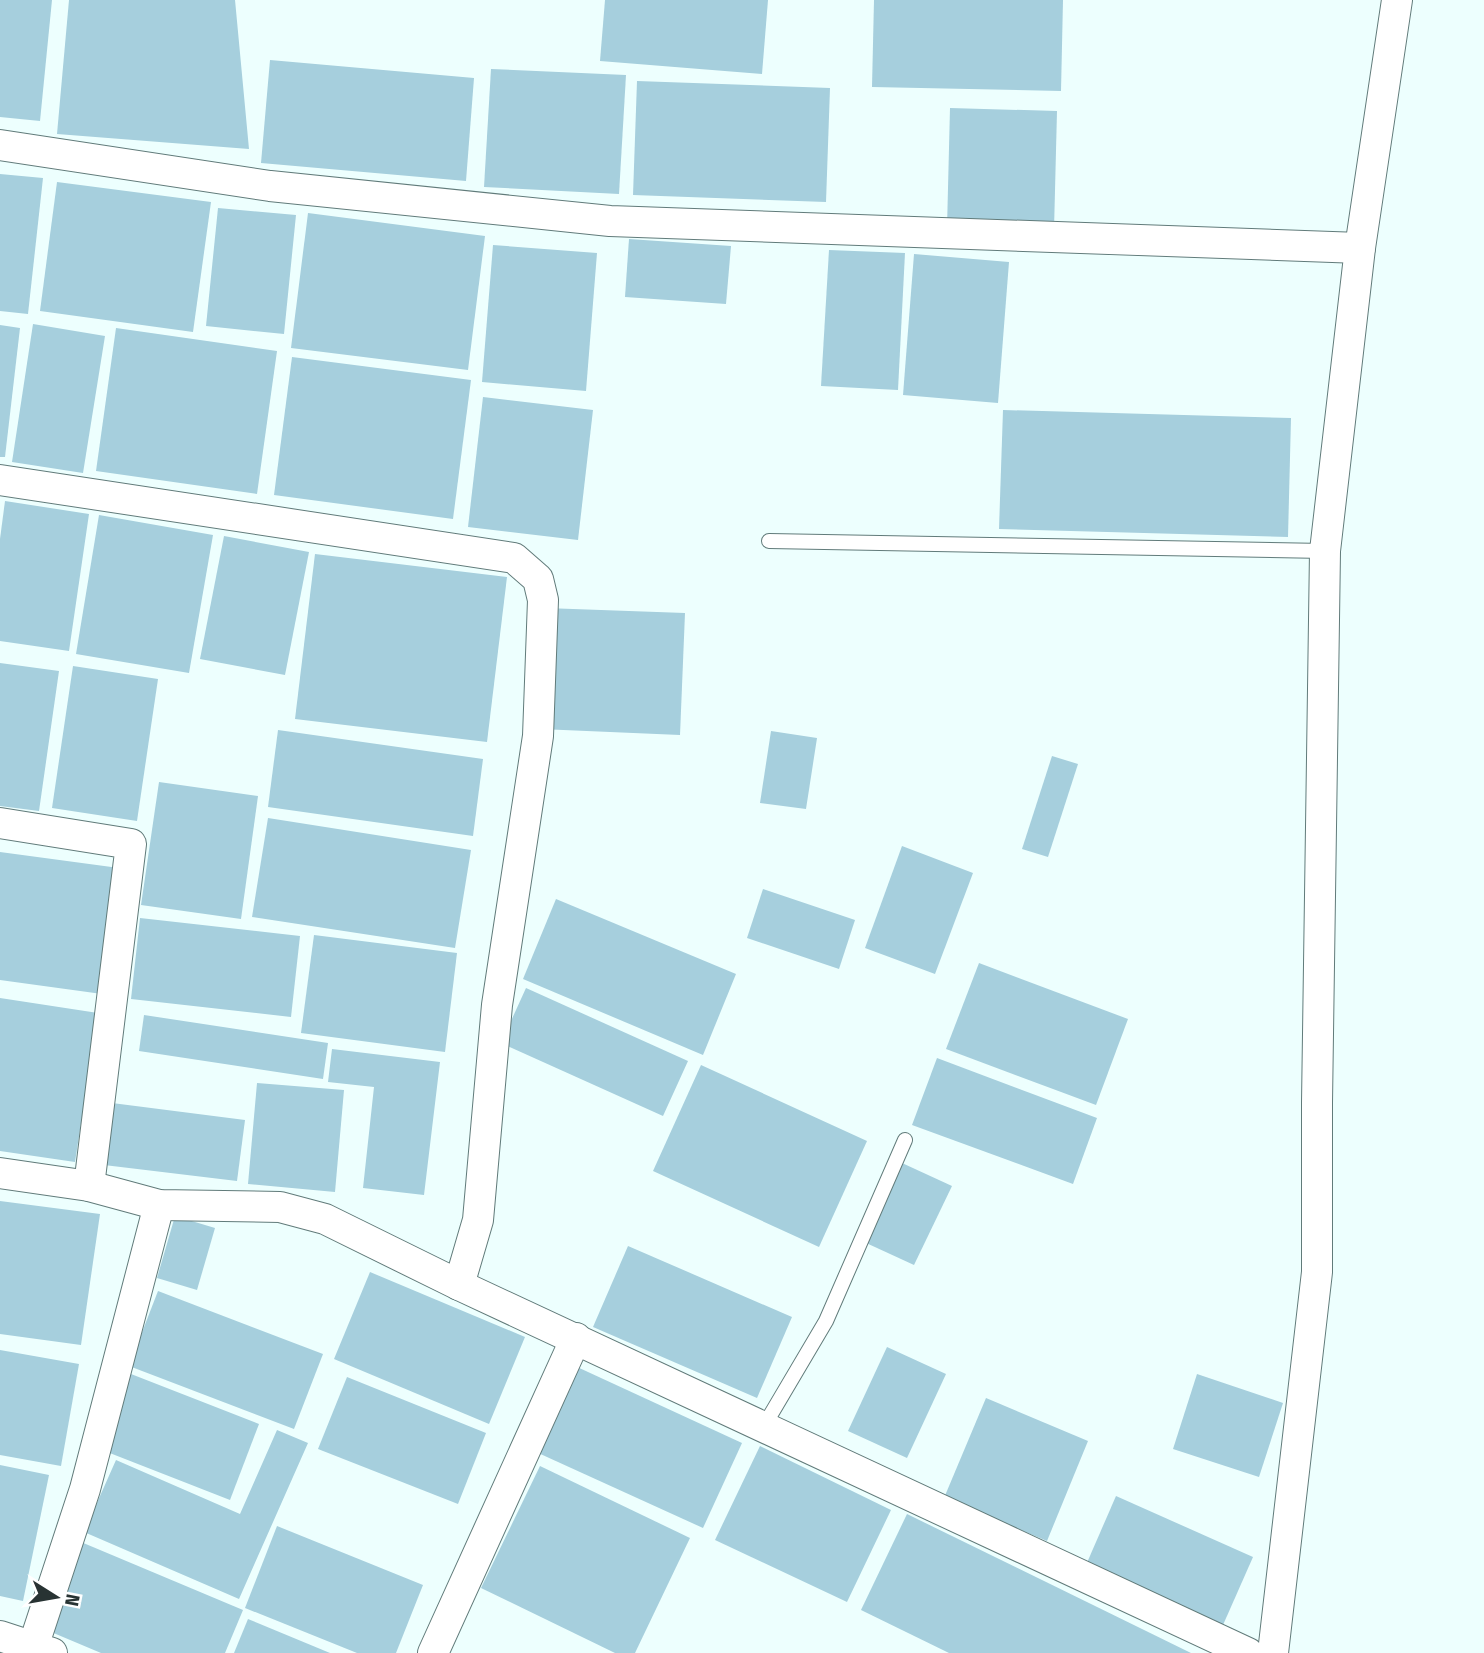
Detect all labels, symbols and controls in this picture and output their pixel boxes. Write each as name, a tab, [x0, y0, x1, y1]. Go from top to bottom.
north arrow	[21, 1562, 91, 1632]
text: N	[60, 1592, 85, 1608]

